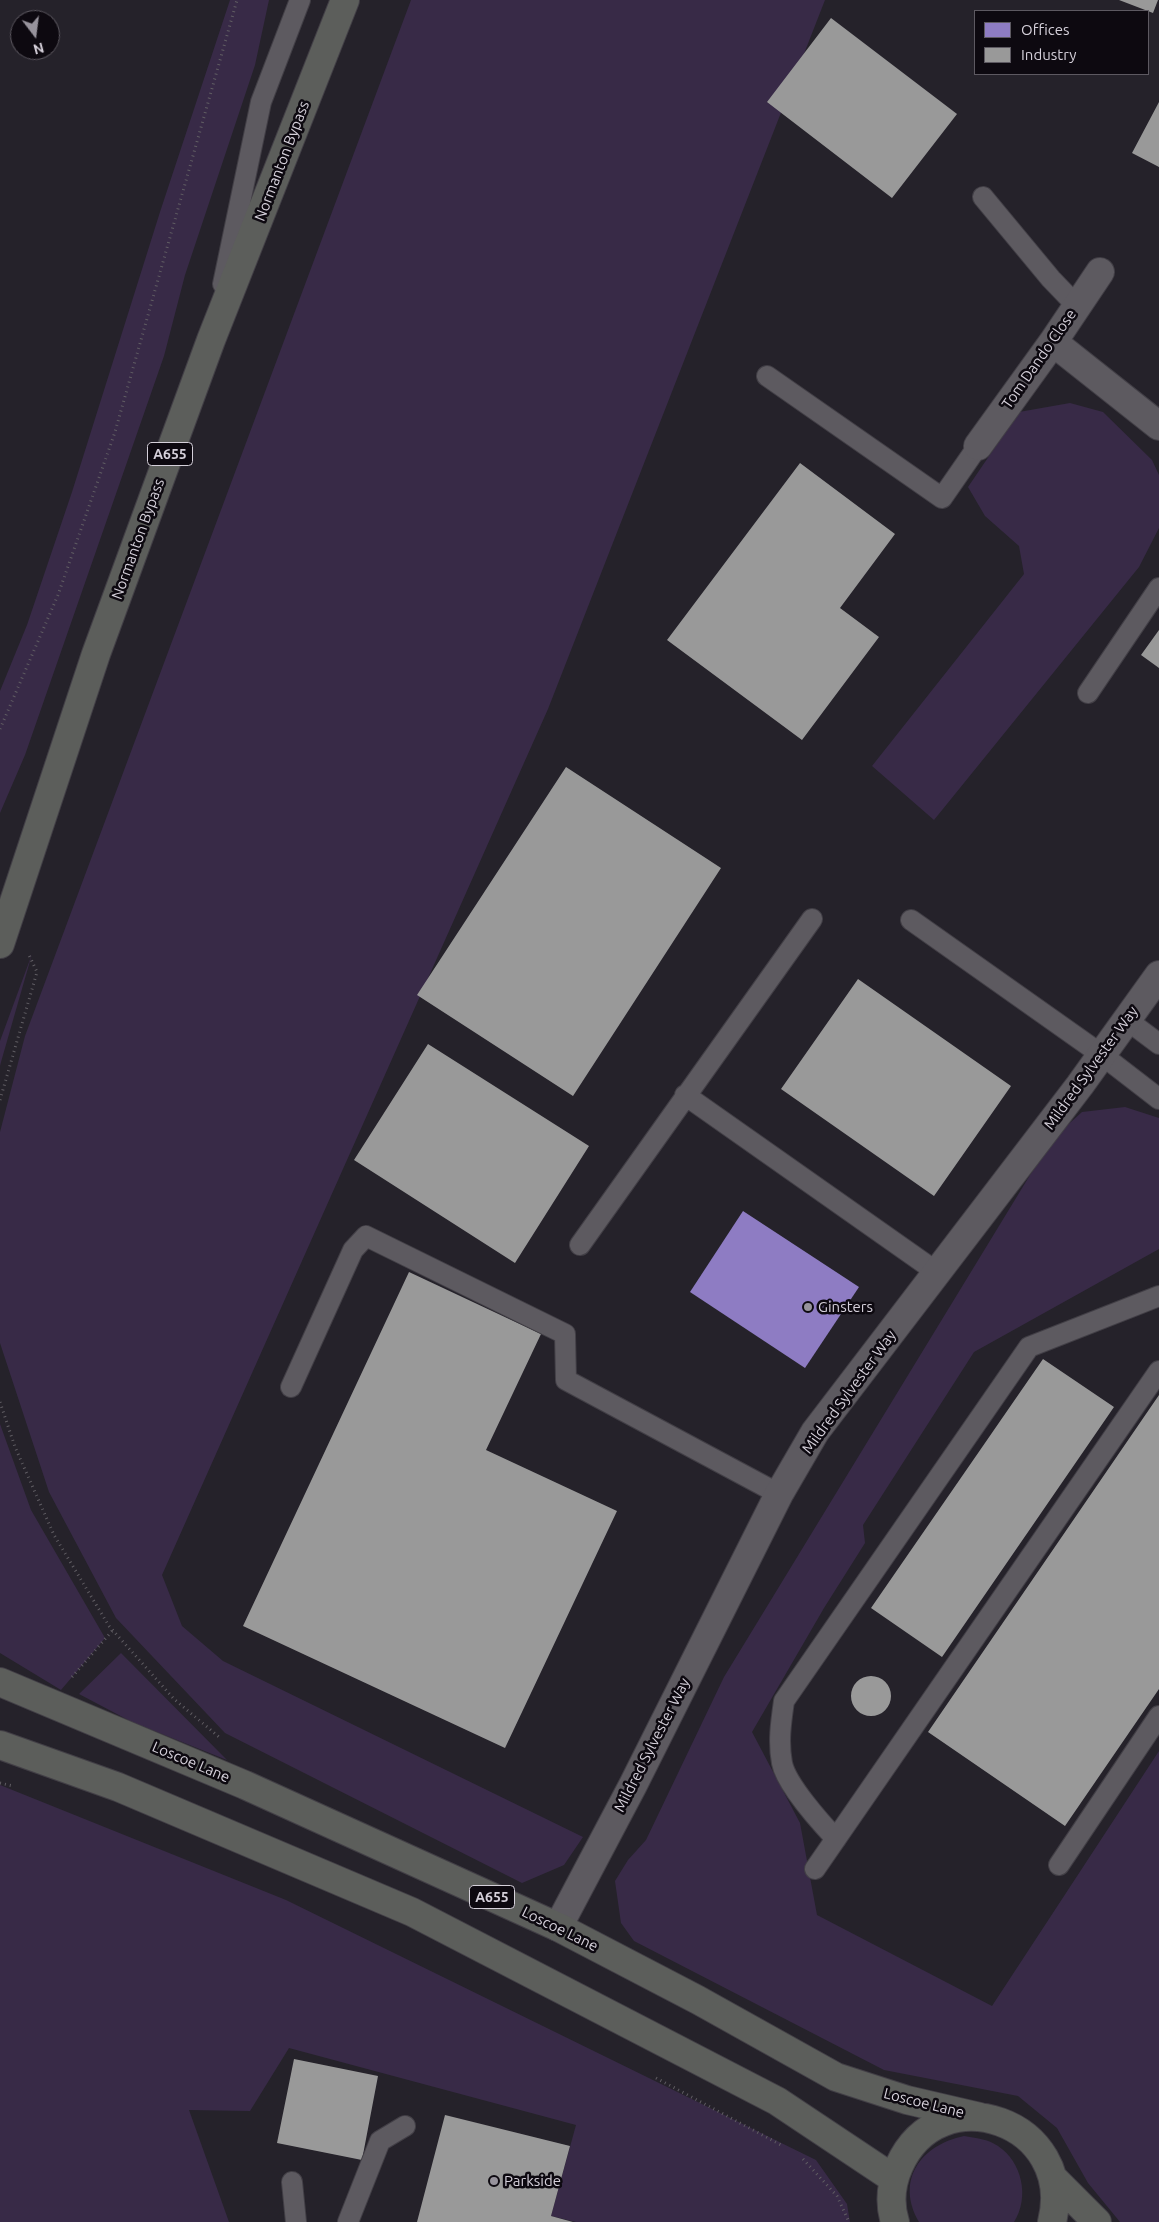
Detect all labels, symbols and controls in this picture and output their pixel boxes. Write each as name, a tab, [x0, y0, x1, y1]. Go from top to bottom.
north arrow	[10, 10, 60, 60]
legend	[974, 10, 1149, 75]
text: Offices	[1021, 21, 1069, 38]
text: N	[32, 39, 46, 58]
text: Industry	[1021, 46, 1076, 63]
street label: Normanton Bypass	[251, 98, 313, 224]
street label: Tom Dando Close	[998, 306, 1080, 412]
road number: A655	[148, 442, 192, 466]
street label: Normanton Bypass	[108, 476, 168, 602]
street label: Mildred Sylvester Way	[1040, 1003, 1142, 1133]
place label: Ginsters	[818, 1298, 873, 1316]
marker: Ginsters	[802, 1301, 814, 1313]
street label: Mildred Sylvester Way	[798, 1327, 900, 1457]
street label: Mildred Sylvester Way	[610, 1675, 694, 1815]
street label: Loscoe Lane	[149, 1738, 233, 1786]
road number: A655	[470, 1885, 514, 1908]
street label: Loscoe Lane	[519, 1903, 601, 1955]
street label: Loscoe Lane	[882, 2084, 966, 2122]
place label: Parkside	[504, 2172, 561, 2190]
marker: Parkside	[488, 2175, 500, 2187]

